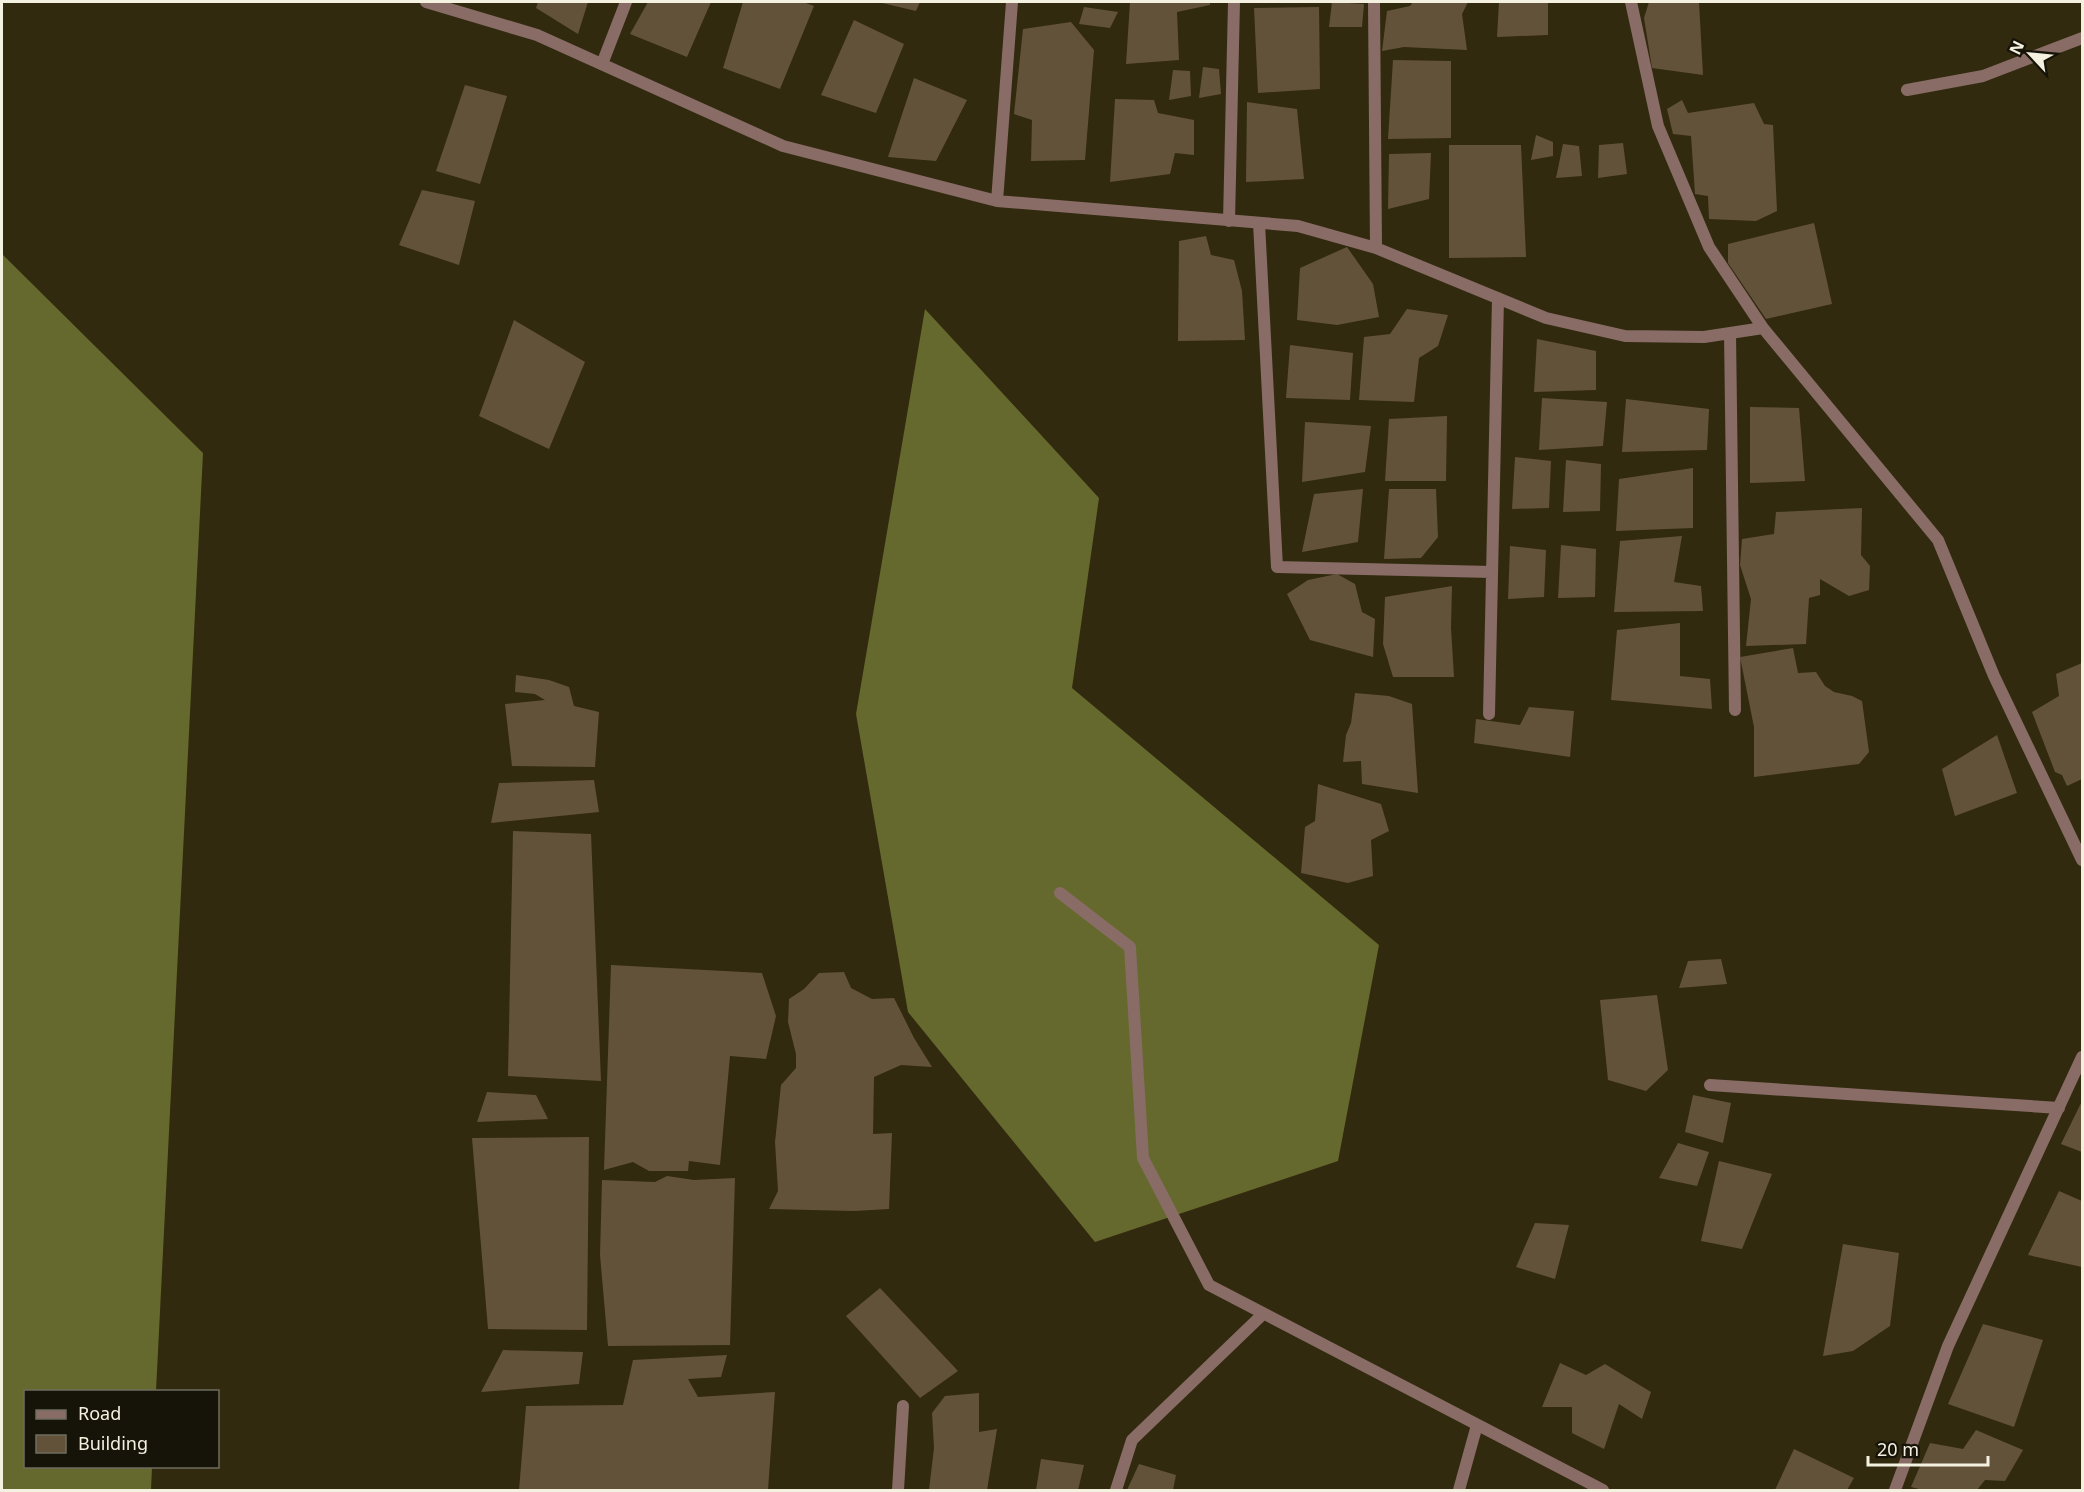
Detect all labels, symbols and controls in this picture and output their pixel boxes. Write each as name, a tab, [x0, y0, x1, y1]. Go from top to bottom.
north arrow	[2000, 24, 2060, 84]
text: N	[2004, 37, 2029, 58]
legend	[24, 1390, 219, 1468]
text: Road	[78, 1401, 121, 1425]
scale bar	[1868, 1429, 1988, 1467]
text: Building	[78, 1431, 148, 1455]
text: 20 m	[1877, 1437, 1919, 1461]

